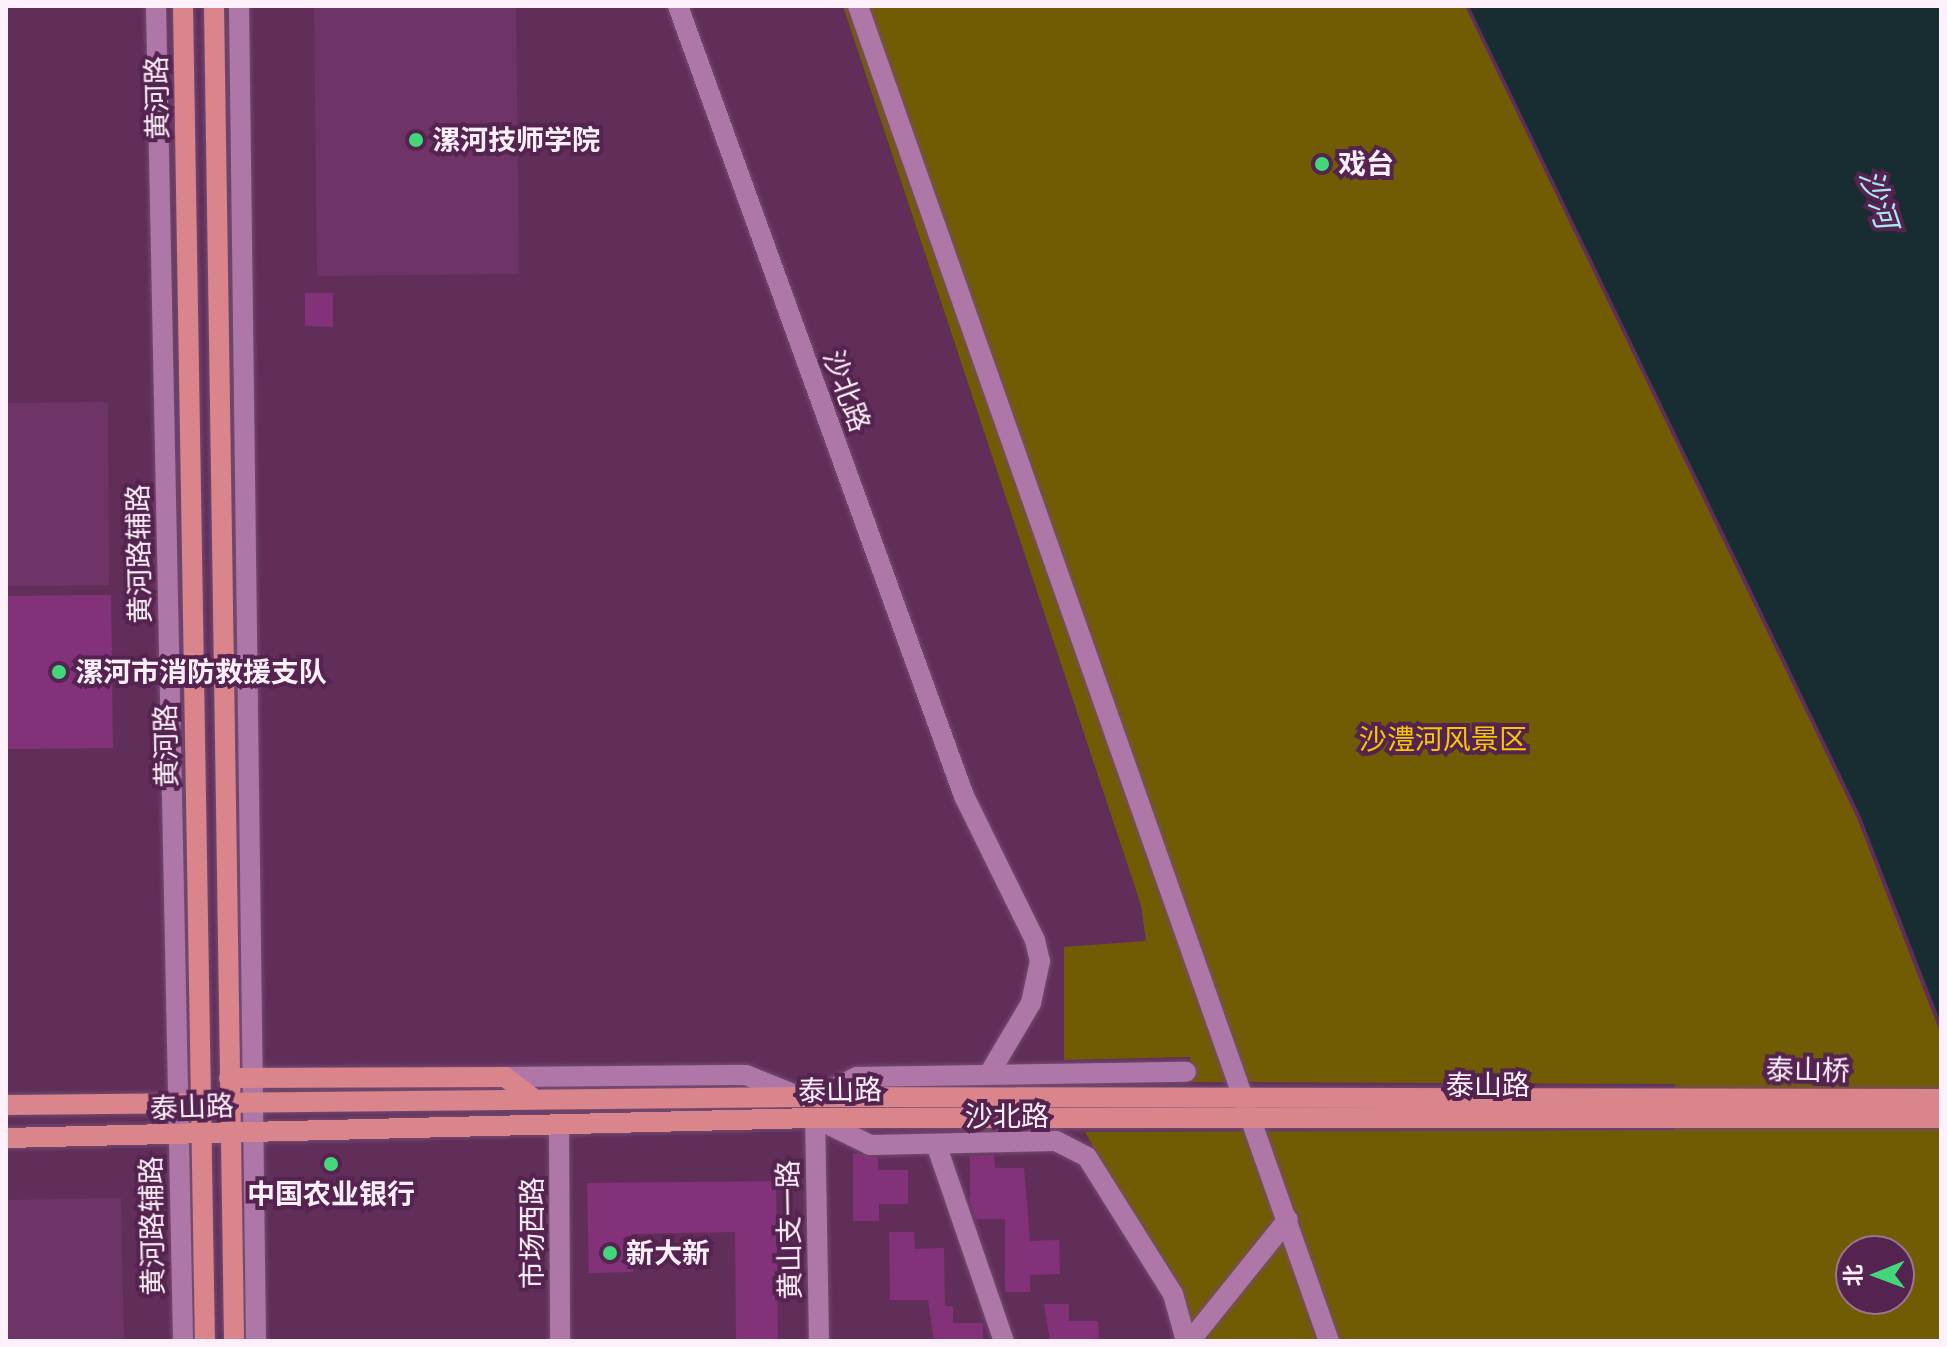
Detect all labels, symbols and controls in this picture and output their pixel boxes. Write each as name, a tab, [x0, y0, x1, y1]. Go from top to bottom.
street label: 黄河路	[139, 56, 175, 140]
place label: 漯河技师学院	[432, 123, 600, 157]
marker: 漯河技师学院	[407, 131, 425, 149]
place label: 戏台	[1338, 147, 1394, 181]
marker: 戏台	[1313, 155, 1331, 173]
water label: 沙河	[1853, 165, 1905, 233]
street label: 沙北路	[817, 346, 877, 436]
street label: 黄河路辅路	[121, 484, 157, 624]
place label: 漯河市消防救援支队	[75, 655, 327, 689]
marker: 漯河市消防救援支队	[50, 663, 68, 681]
street label: 黄河路	[148, 704, 184, 788]
park label: 沙澧河风景区	[1359, 722, 1527, 756]
street label: 泰山桥	[1766, 1052, 1850, 1088]
street label: 泰山路	[1446, 1068, 1530, 1102]
street label: 泰山路	[798, 1072, 882, 1108]
street label: 泰山路	[149, 1089, 235, 1125]
street label: 沙北路	[965, 1099, 1049, 1133]
marker: 中国农业银行	[322, 1155, 340, 1173]
street label: 黄河路辅路	[134, 1156, 170, 1296]
street label: 黄山支一路	[771, 1160, 807, 1300]
place label: 中国农业银行	[247, 1177, 415, 1211]
street label: 市场西路	[515, 1177, 549, 1289]
north arrow	[1835, 1235, 1915, 1315]
place label: 新大新	[626, 1236, 710, 1270]
marker: 新大新	[601, 1244, 619, 1262]
text: 北	[1836, 1264, 1870, 1287]

